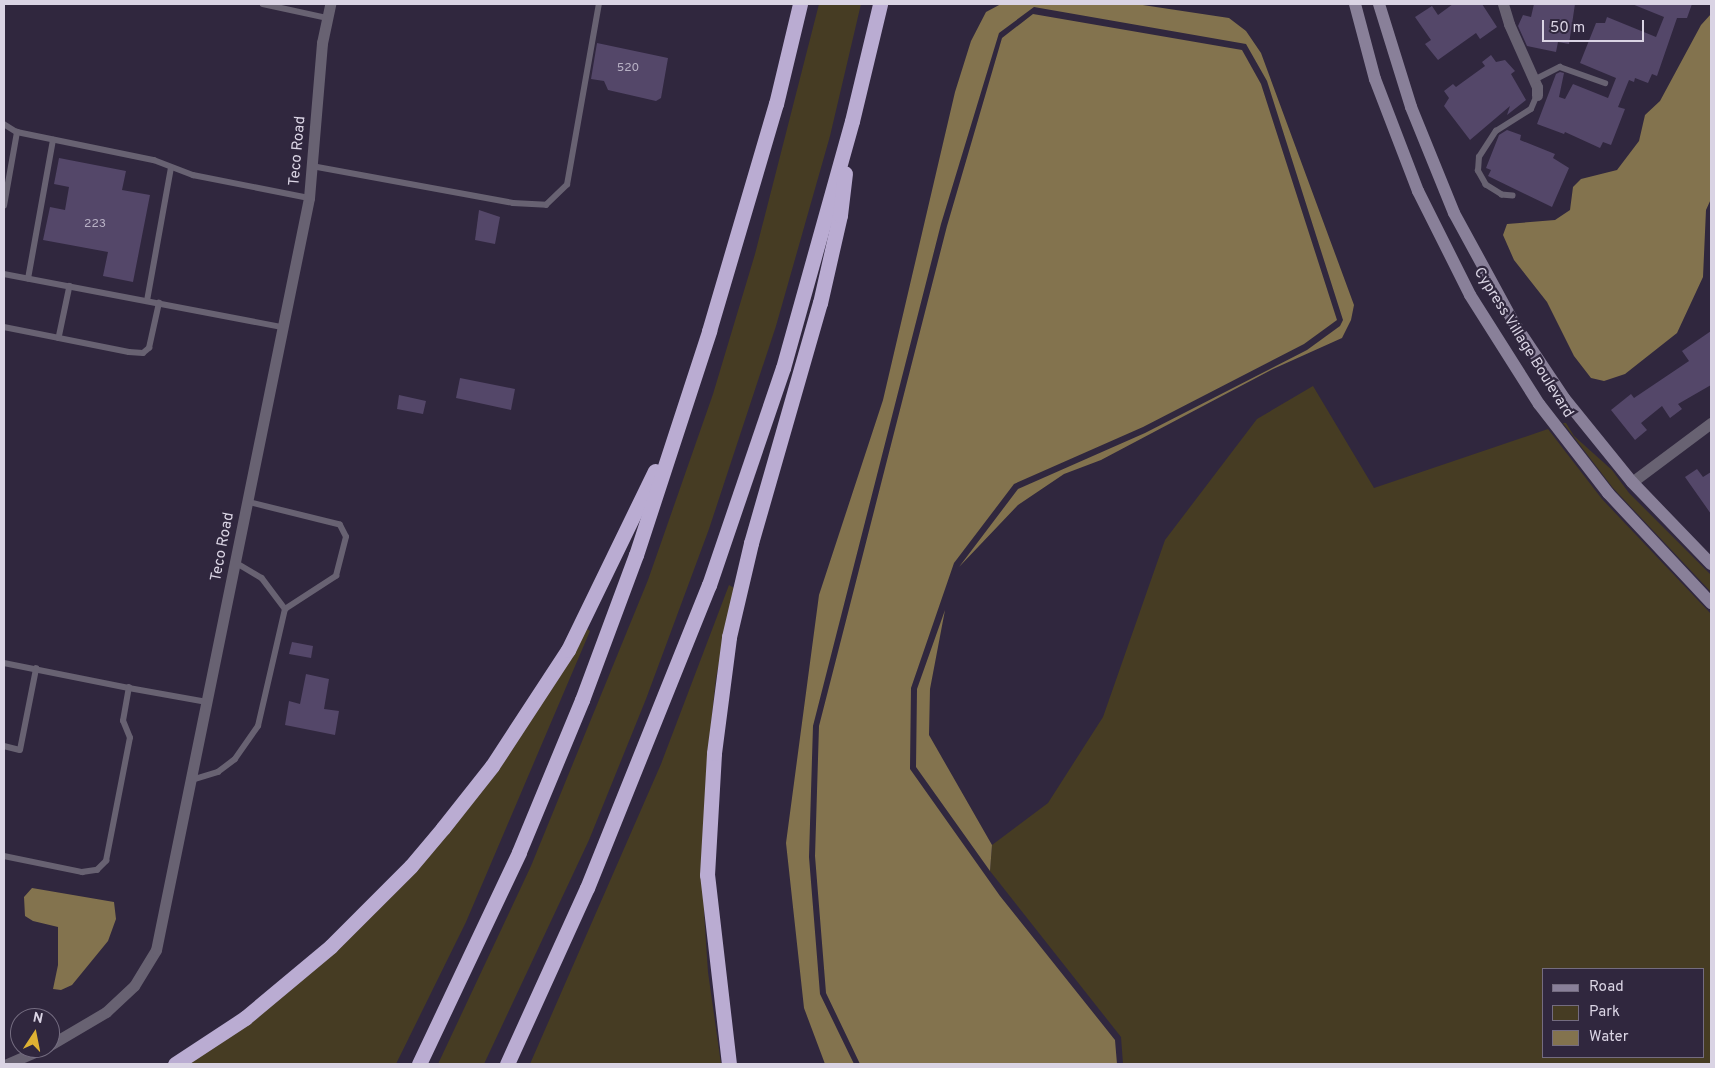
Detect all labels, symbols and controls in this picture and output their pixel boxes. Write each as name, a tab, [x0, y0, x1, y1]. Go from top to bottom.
scale bar	[1545, 10, 1648, 42]
text: 50 m	[1550, 19, 1585, 38]
house number: 520	[617, 62, 639, 76]
street label: Teco Road	[286, 115, 310, 187]
house number: 223	[84, 218, 106, 232]
street label: Cypress Village Boulevard	[1469, 264, 1577, 422]
street label: Teco Road	[207, 511, 239, 583]
legend	[1542, 968, 1705, 1058]
text: Road	[1589, 978, 1624, 997]
text: Park	[1589, 1003, 1620, 1022]
north arrow	[10, 1008, 60, 1058]
text: N	[31, 1009, 44, 1028]
text: Water	[1589, 1028, 1628, 1047]

